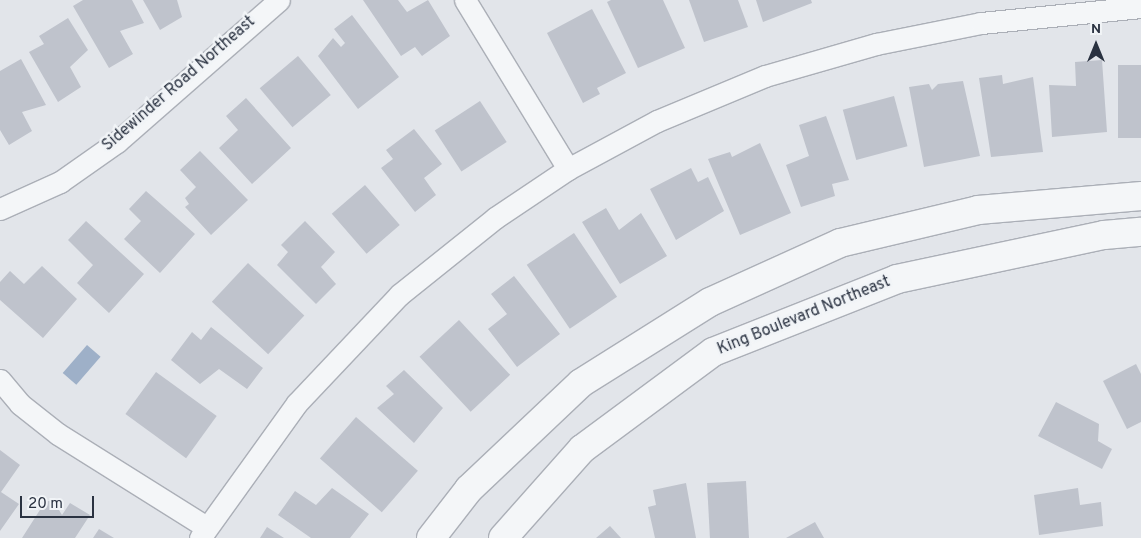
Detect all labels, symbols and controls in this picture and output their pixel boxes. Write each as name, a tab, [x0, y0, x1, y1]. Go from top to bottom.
street label: Sidewinder Road Northeast	[99, 12, 259, 156]
north arrow	[1071, 20, 1121, 70]
text: N	[1091, 21, 1101, 38]
street label: King Boulevard Northeast	[715, 272, 893, 360]
scale bar	[22, 486, 96, 518]
text: 20 m	[28, 495, 63, 514]

